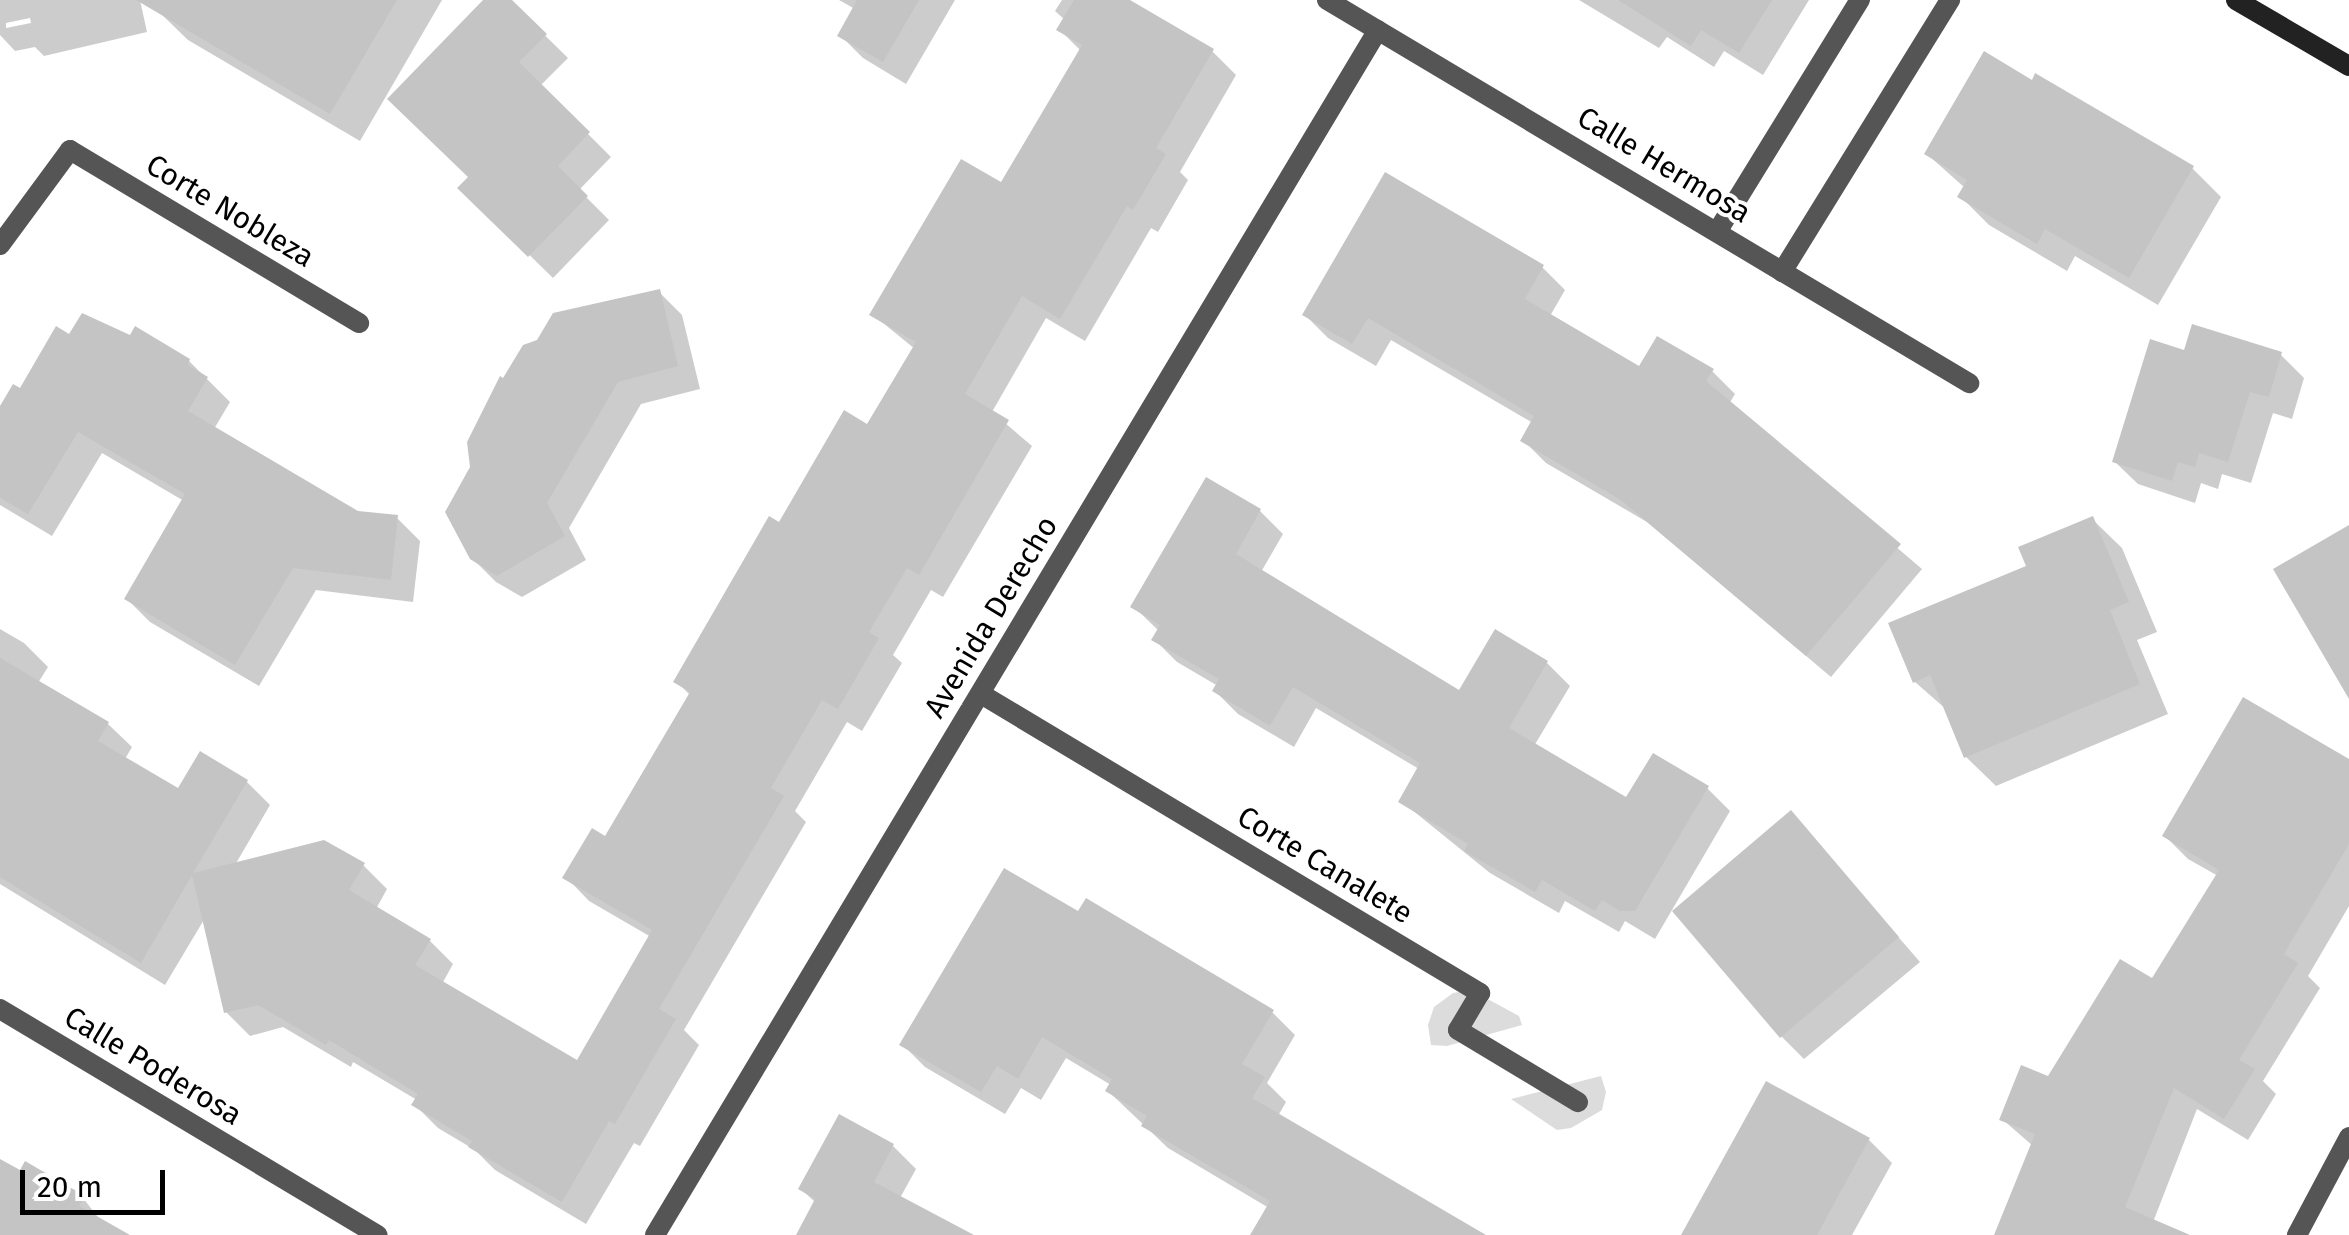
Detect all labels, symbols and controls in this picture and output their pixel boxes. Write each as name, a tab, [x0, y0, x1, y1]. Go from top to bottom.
street label: Calle Hermosa	[1571, 99, 1757, 231]
street label: Corte Nobleza	[139, 147, 321, 275]
street label: Avenida Derecho	[917, 510, 1065, 724]
street label: Corte Canalete	[1231, 799, 1419, 931]
street label: Calle Poderosa	[58, 999, 248, 1133]
scale bar	[25, 1150, 170, 1212]
text: 20 m	[37, 1169, 102, 1205]

